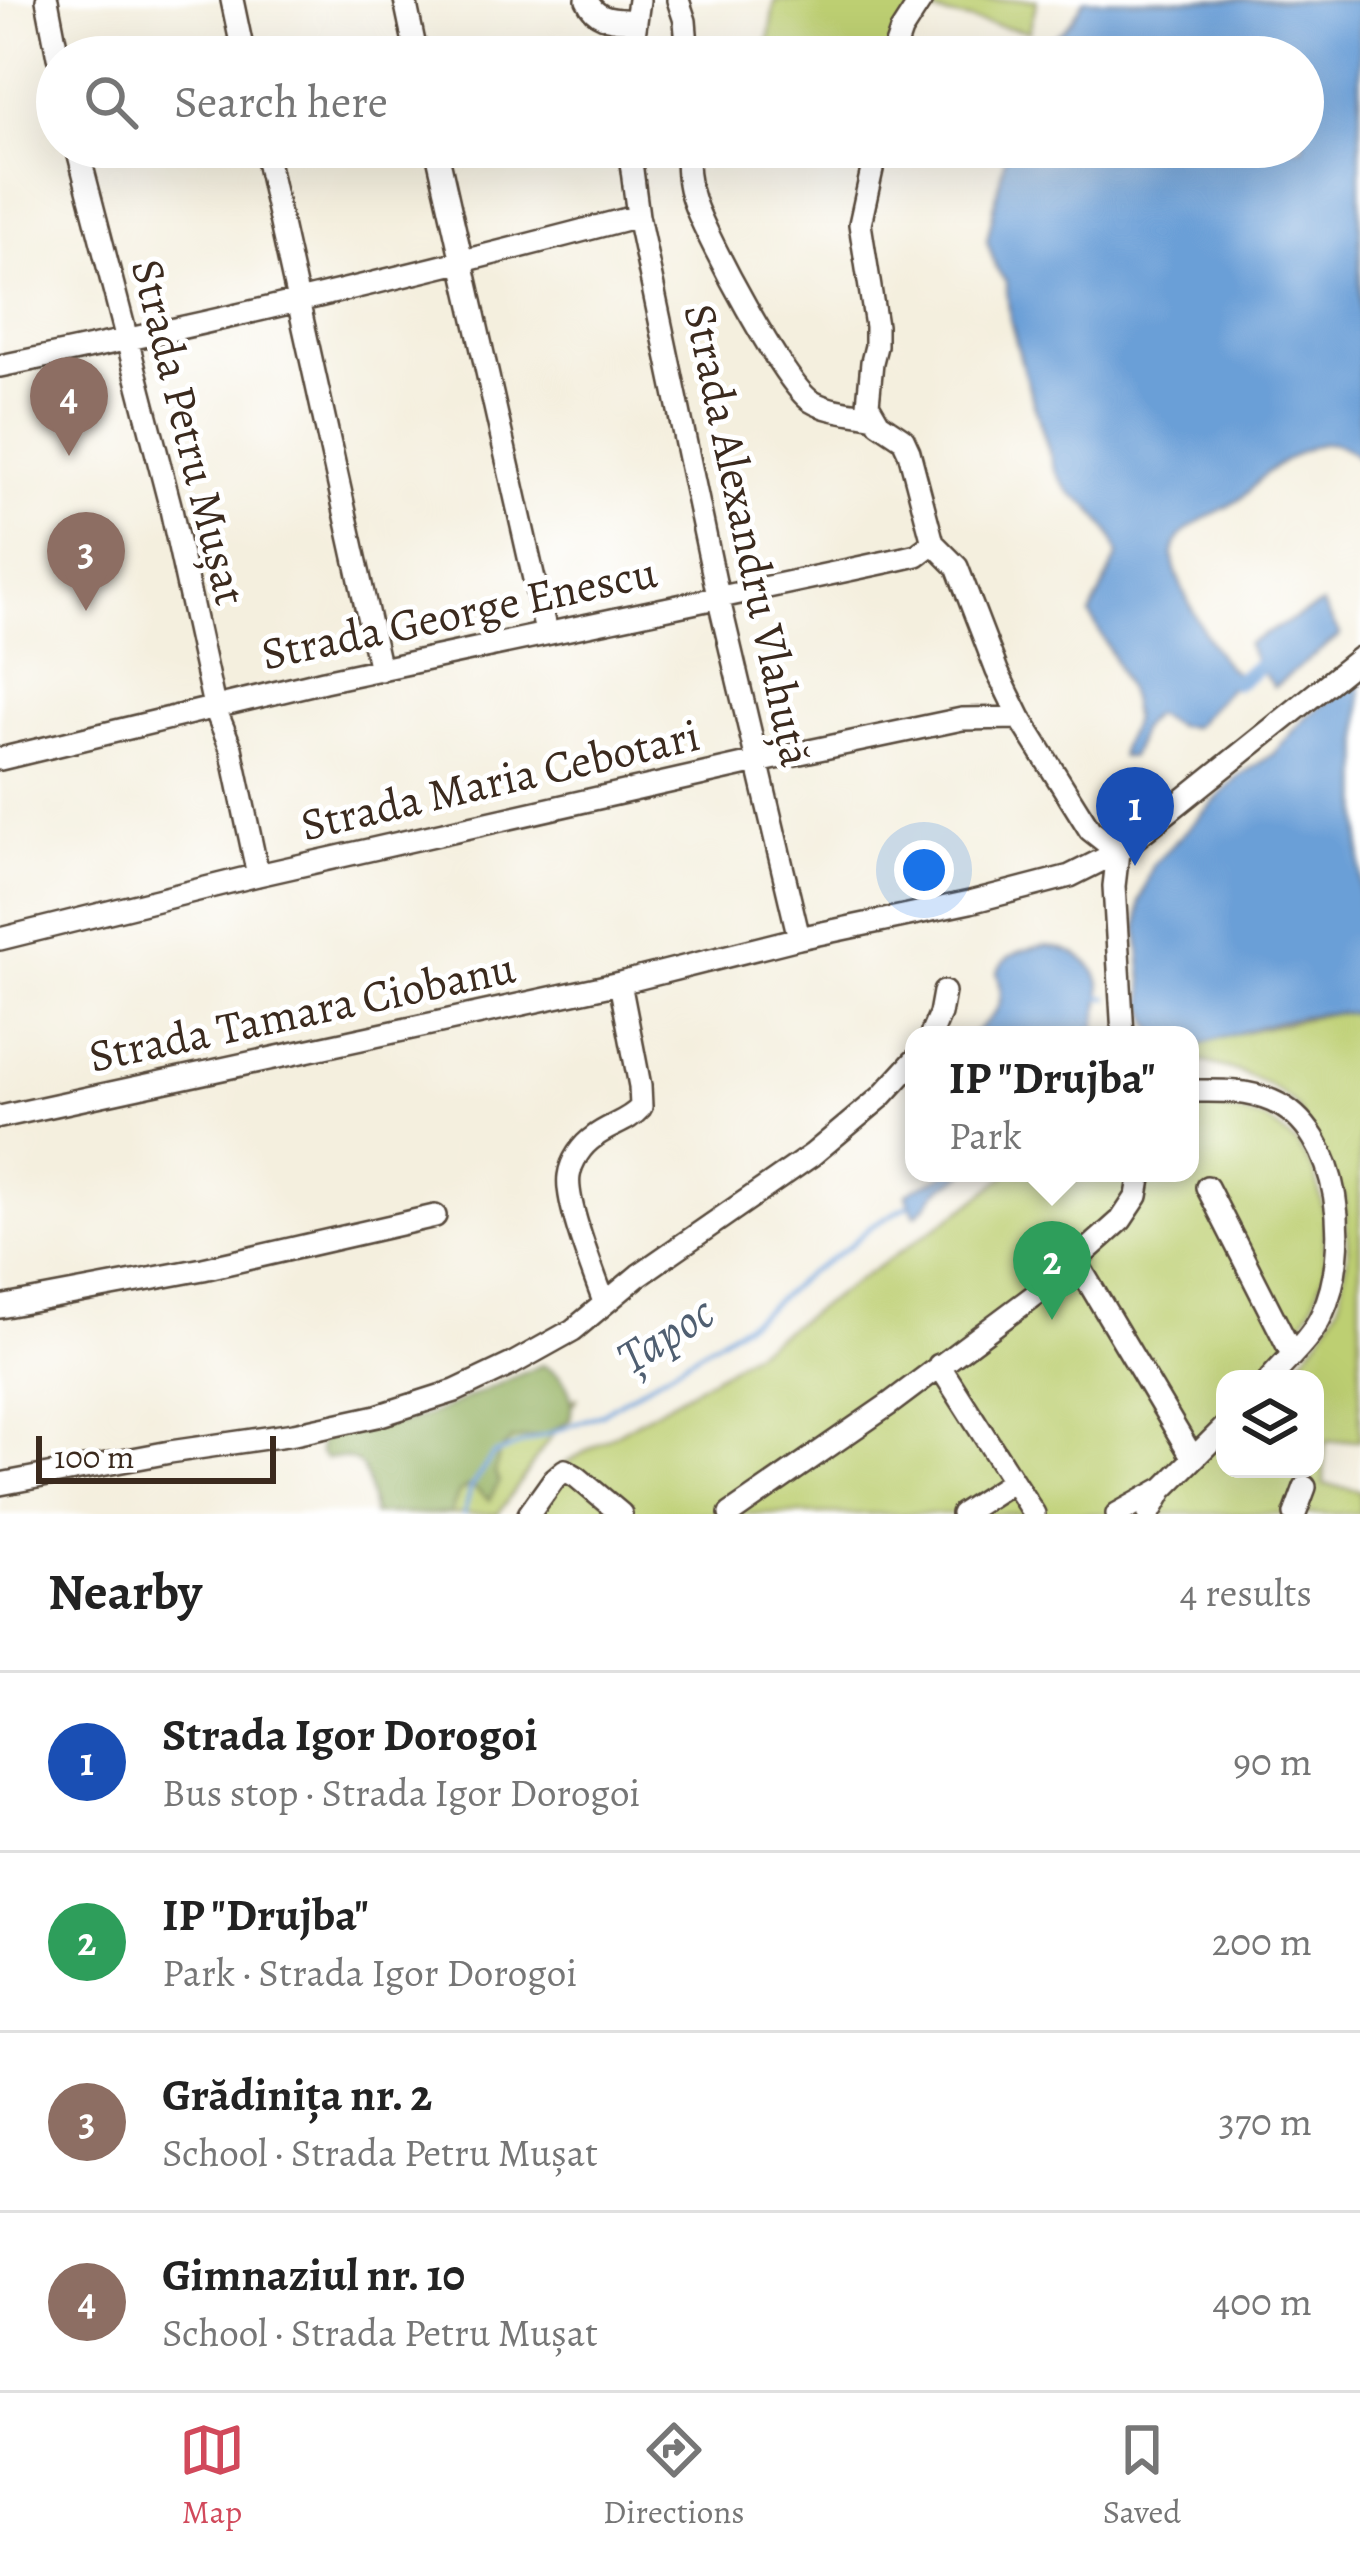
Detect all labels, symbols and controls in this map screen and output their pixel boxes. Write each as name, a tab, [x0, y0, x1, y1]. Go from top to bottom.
search box	[36, 36, 1324, 168]
icon: search	[78, 69, 144, 135]
text: Search here	[174, 71, 388, 133]
street label: Strada Petru Mușat	[116, 253, 262, 611]
street label: Strada Аlexandru Vlahuță	[669, 298, 827, 772]
pin: 4	[30, 357, 108, 456]
pin: 3	[47, 512, 125, 611]
street label: Strada George Enescu	[256, 541, 663, 685]
street label: Strada Maria Cebotari	[295, 704, 705, 856]
pin: 1	[1096, 767, 1174, 866]
your location	[894, 840, 954, 900]
street label: Strada Tamara Ciobanu	[83, 936, 521, 1087]
popup	[905, 1026, 1199, 1182]
text: IP "Drujba"	[949, 1047, 1155, 1109]
text: Park	[949, 1109, 1022, 1162]
pin: 2	[1013, 1221, 1091, 1320]
water label: Țapoc	[604, 1280, 726, 1390]
map controls	[1216, 1370, 1324, 1478]
button: layers	[1216, 1370, 1324, 1478]
scale bar	[36, 1430, 276, 1483]
text: 100 m	[54, 1434, 134, 1479]
text: Nearby	[48, 1557, 202, 1627]
text: 4 results	[1180, 1566, 1312, 1619]
text: Strada Igor Dorogoi	[162, 1704, 538, 1766]
text: 1	[80, 1735, 94, 1788]
text: 90 m	[1233, 1735, 1312, 1788]
text: Bus stop · Strada Igor Dorogoi	[162, 1766, 640, 1819]
text: IP "Drujba"	[162, 1884, 369, 1946]
text: 2	[78, 1915, 96, 1968]
text: 200 m	[1212, 1915, 1312, 1968]
text: Park · Strada Igor Dorogoi	[162, 1946, 577, 1999]
text: Grădinița nr. 2	[162, 2064, 432, 2126]
text: 3	[79, 2095, 95, 2148]
text: 370 m	[1218, 2095, 1312, 2148]
text: School · Strada Petru Mușat	[162, 2126, 598, 2179]
text: Gimnaziul nr. 10	[162, 2244, 465, 2306]
text: 4	[78, 2275, 96, 2328]
text: 400 m	[1213, 2275, 1312, 2328]
text: School · Strada Petru Mușat	[162, 2306, 598, 2359]
tab: Map	[179, 2417, 245, 2534]
tab: Directions	[603, 2417, 745, 2534]
tab: Saved	[1103, 2417, 1181, 2534]

